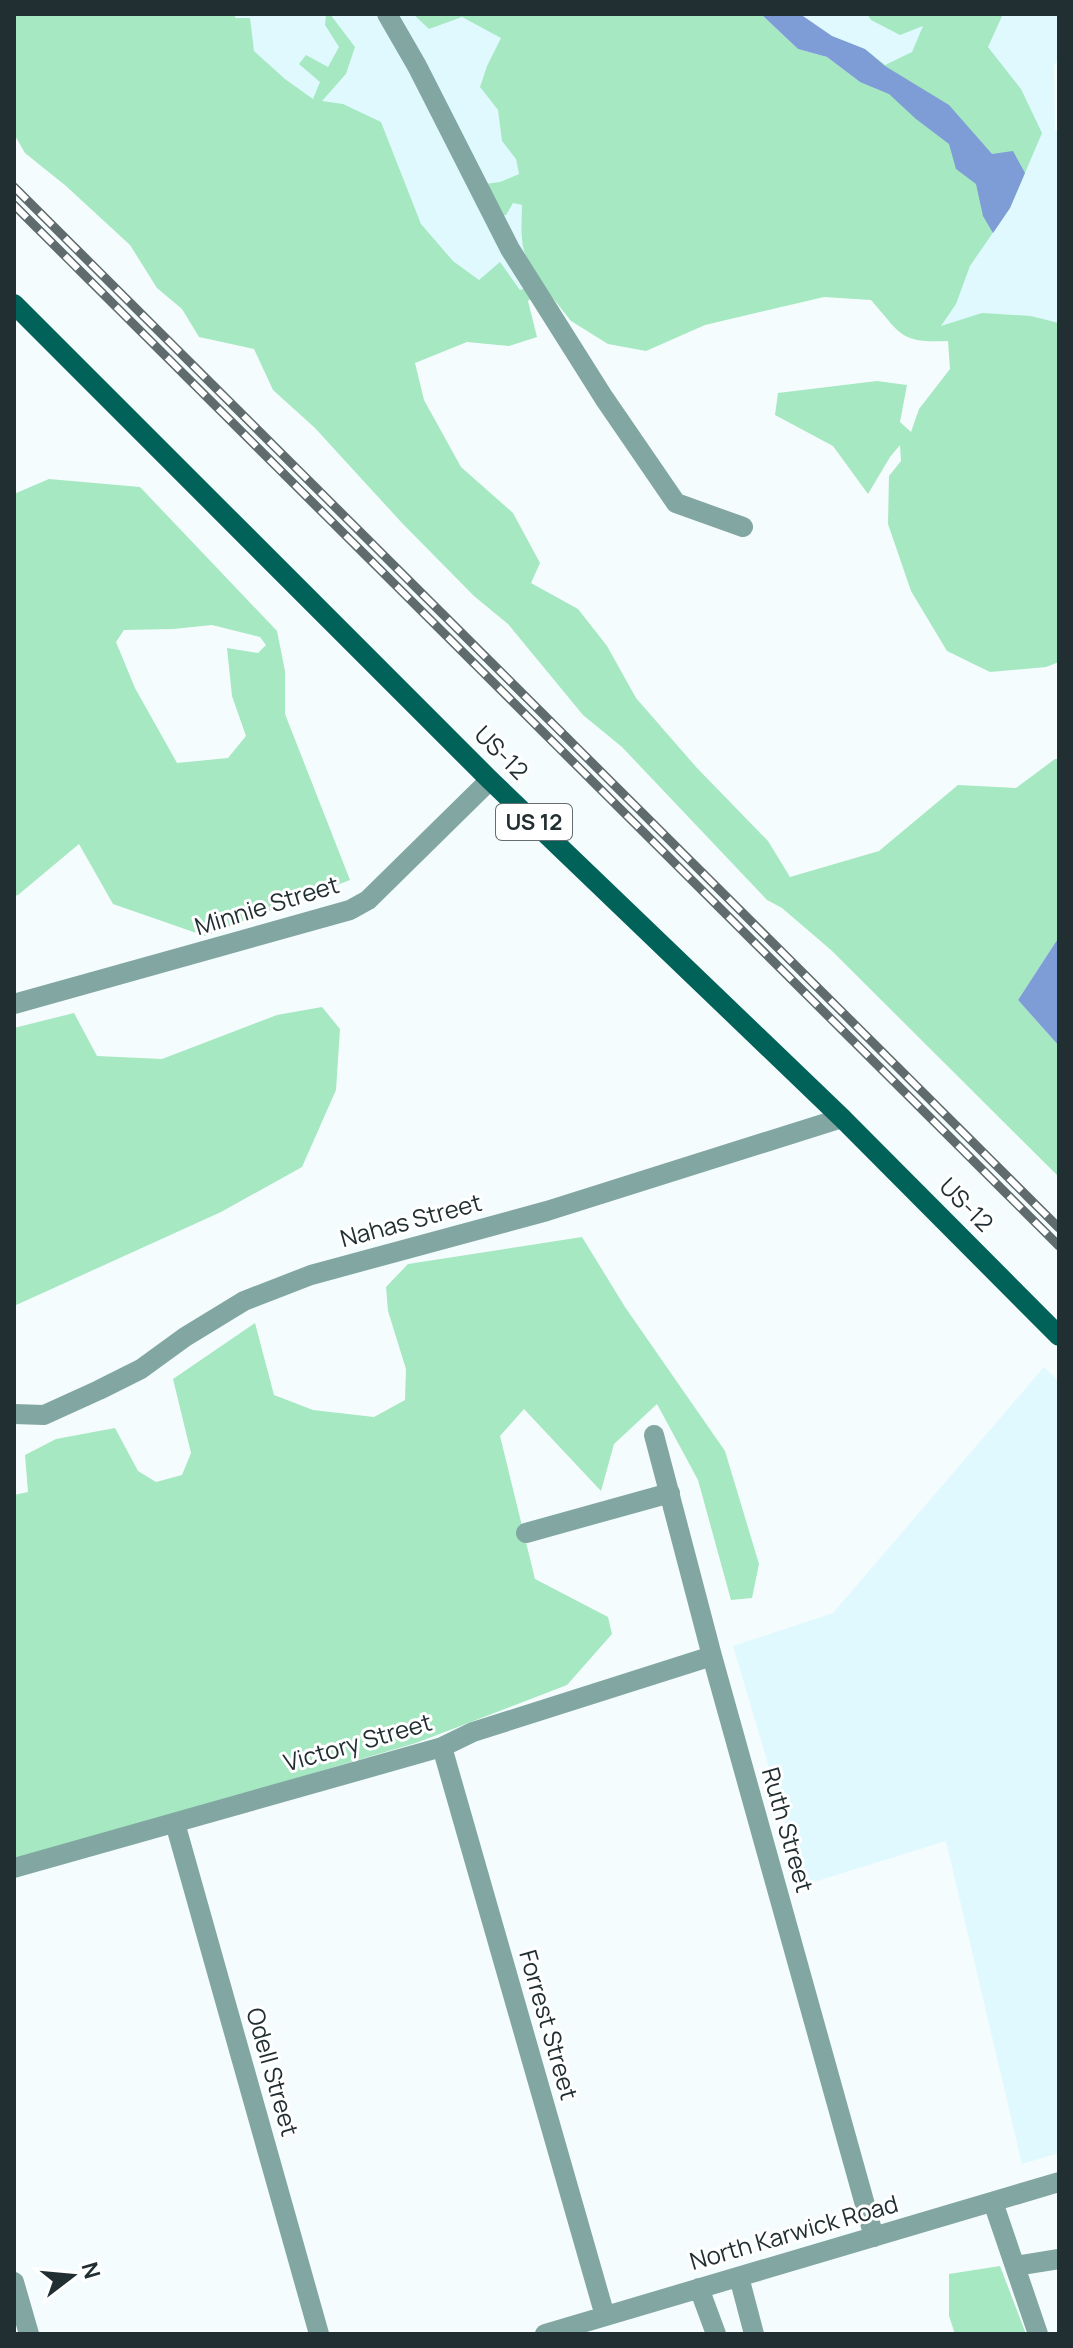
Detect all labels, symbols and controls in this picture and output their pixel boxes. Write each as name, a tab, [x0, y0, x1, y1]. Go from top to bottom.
street label: US-12	[468, 718, 536, 786]
road number: US 12	[496, 804, 572, 840]
street label: Minnie Street	[190, 867, 343, 942]
street label: US-12	[933, 1170, 1001, 1238]
street label: Nahas Street	[336, 1185, 485, 1254]
street label: Victory Street	[280, 1705, 436, 1778]
street label: Ruth Street	[755, 1763, 822, 1896]
street label: Forrest Street	[512, 1946, 587, 2103]
street label: Odell Street	[239, 2004, 308, 2140]
street label: North Karwick Road	[686, 2186, 902, 2277]
north arrow	[32, 2236, 112, 2316]
text: N	[75, 2259, 108, 2282]

